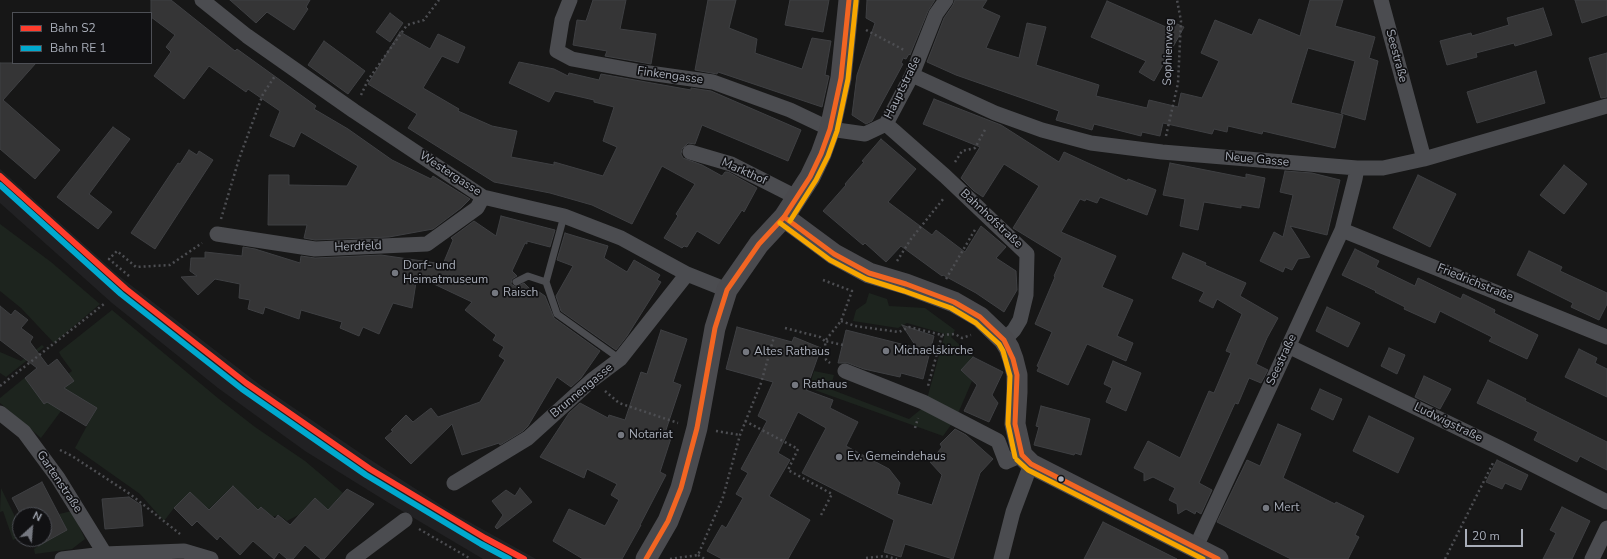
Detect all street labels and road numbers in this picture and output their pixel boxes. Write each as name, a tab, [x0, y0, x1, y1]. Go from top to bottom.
street label: Sophienweg	[1161, 18, 1177, 86]
street label: Seestraße	[1382, 28, 1410, 84]
street label: Hauptstraße	[882, 54, 924, 122]
street label: Finkengasse	[636, 64, 704, 88]
street label: Westergasse	[416, 149, 484, 199]
street label: Neue Gasse	[1224, 150, 1290, 170]
street label: Markthof	[719, 156, 769, 188]
street label: Bahnhofstraße	[957, 187, 1025, 251]
street label: Herdfeld	[334, 239, 382, 255]
street label: Friedrichstraße	[1435, 261, 1515, 305]
street label: Seestraße	[1264, 332, 1300, 388]
street label: Brunnengasse	[548, 361, 616, 421]
street label: Ludwigstraße	[1411, 400, 1485, 446]
street label: Gartenstraße	[33, 448, 85, 516]

